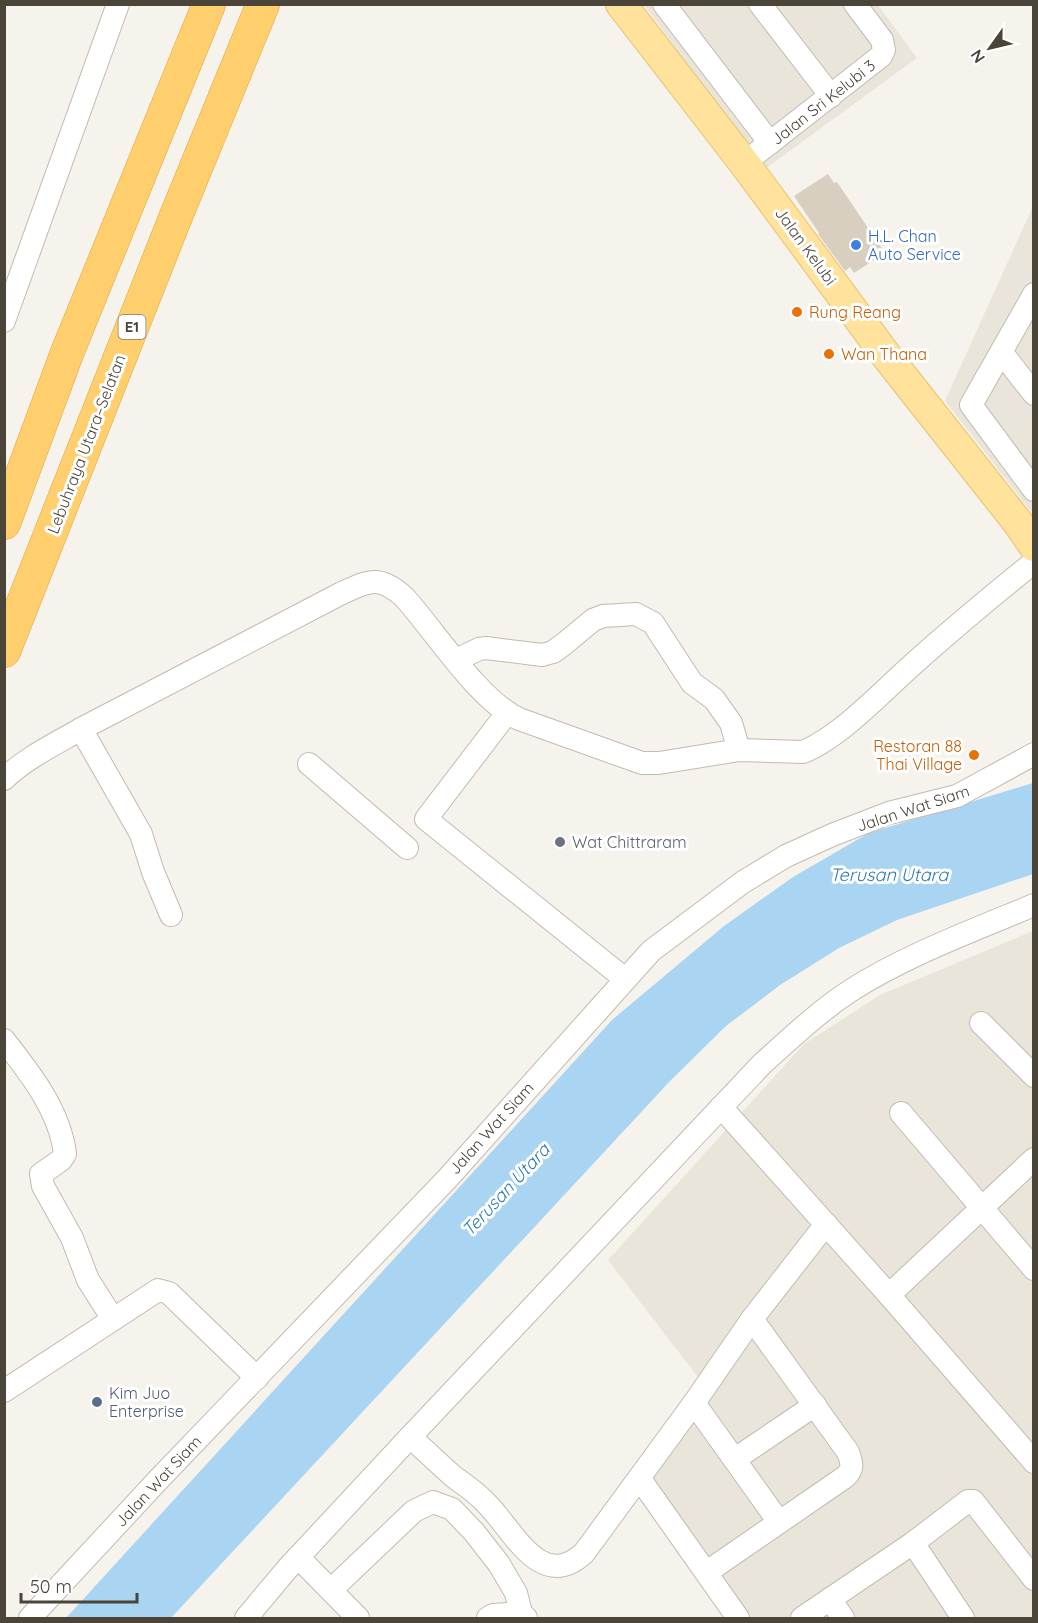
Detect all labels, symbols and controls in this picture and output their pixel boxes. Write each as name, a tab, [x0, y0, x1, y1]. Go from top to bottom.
north arrow	[960, 18, 1020, 78]
text: N	[966, 46, 989, 67]
street label: Jalan Sri Kelubi 3	[767, 55, 879, 149]
street label: Jalan Kelubi	[771, 203, 841, 289]
place label: H.L. Chan Auto Service	[868, 226, 961, 264]
marker: H.L. Chan Auto Service	[849, 238, 863, 252]
place label: Rung Reang	[809, 302, 901, 322]
marker: Rung Reang	[790, 305, 804, 319]
road number: E1	[118, 315, 146, 339]
place label: Wan Thana	[841, 344, 927, 364]
marker: Wan Thana	[822, 347, 836, 361]
street label: Lebuhraya Utara–Selatan	[43, 352, 129, 536]
place label: Restoran 88 Thai Village	[873, 736, 962, 774]
marker: Restoran 88 Thai Village	[967, 748, 981, 762]
street label: Jalan Wat Siam	[854, 780, 972, 836]
place label: Wat Chittraram	[572, 832, 687, 852]
marker: Wat Chittraram	[553, 835, 567, 849]
water label: Terusan Utara	[830, 863, 949, 886]
street label: Jalan Wat Siam	[444, 1078, 538, 1178]
water label: Terusan Utara	[457, 1138, 555, 1241]
place label: Kim Juo Enterprise	[109, 1383, 184, 1421]
marker: Kim Juo Enterprise	[90, 1395, 104, 1409]
street label: Jalan Wat Siam	[111, 1431, 205, 1531]
scale bar	[21, 1566, 136, 1604]
text: 50 m	[30, 1575, 72, 1598]

